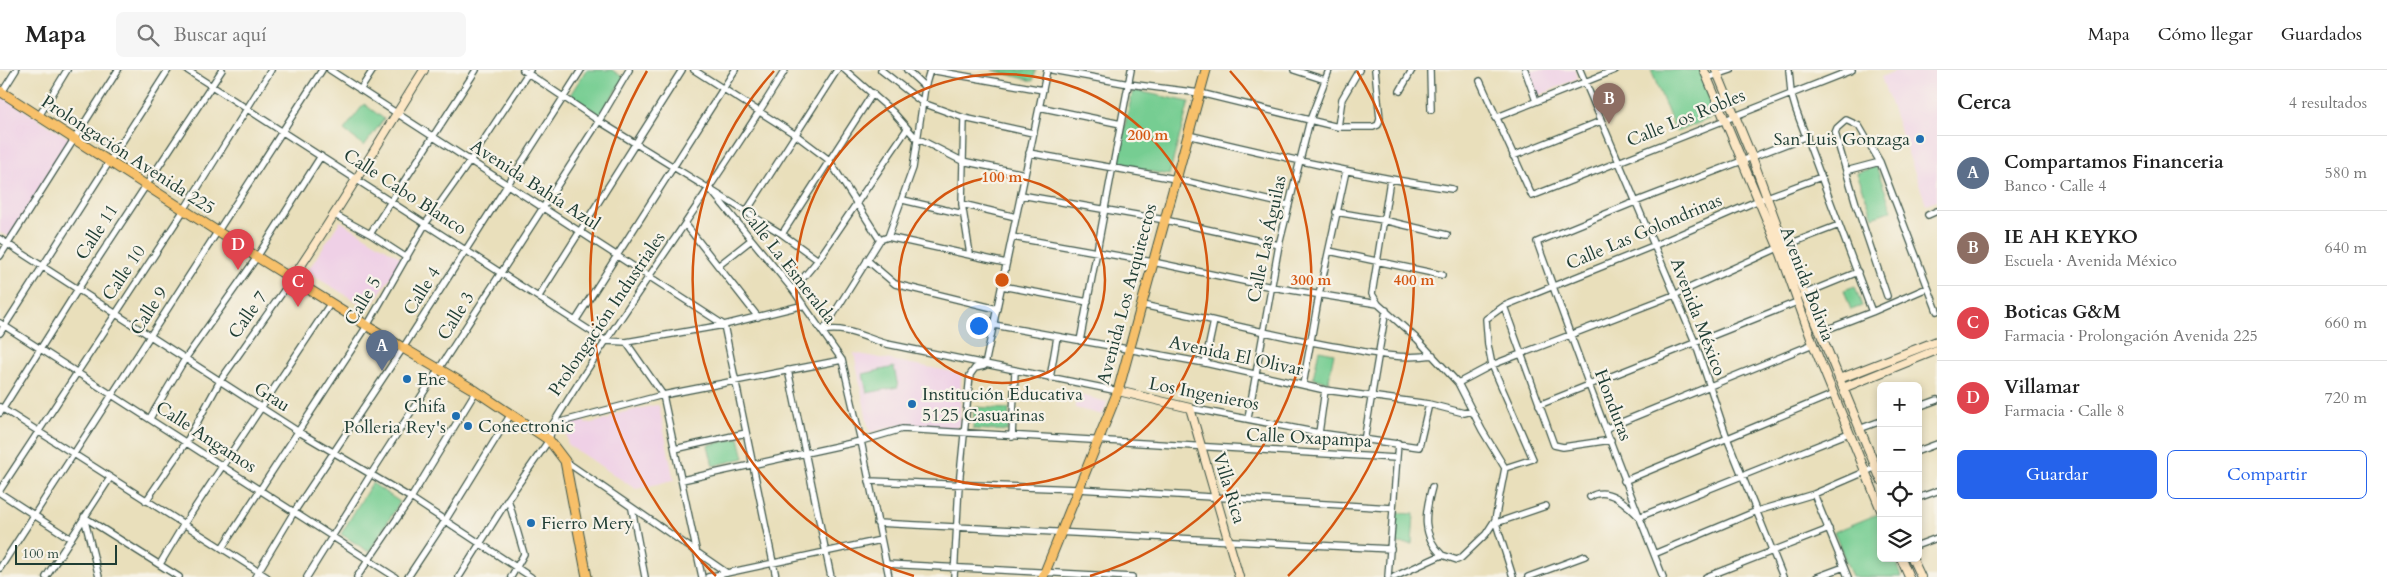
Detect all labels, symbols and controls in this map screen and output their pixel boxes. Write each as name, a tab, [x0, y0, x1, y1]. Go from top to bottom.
search box	[116, 12, 466, 57]
text: Mapa	[25, 18, 86, 51]
icon: search	[134, 21, 162, 49]
text: Buscar aquí	[174, 22, 267, 48]
text: Mapa	[2088, 22, 2130, 47]
text: Cómo llegar	[2158, 22, 2253, 47]
text: Guardados	[2281, 22, 2362, 47]
pin: B	[1593, 83, 1625, 124]
street label: Calle Los Robles	[1623, 83, 1749, 153]
text: Cerca	[1957, 88, 2011, 117]
street label: Prolongación Avenida 225	[36, 89, 220, 221]
text: 4 resultados	[2289, 92, 2367, 114]
text: 200 m	[1128, 125, 1169, 145]
place label: San Luis Gonzaga	[1774, 127, 1910, 152]
marker: San Luis Gonzaga	[1914, 133, 1926, 145]
street label: Avenida Bahía Azul	[465, 134, 605, 237]
street label: Calle Cabo Blanco	[339, 143, 472, 241]
text: Compartamos Financeria	[2004, 149, 2224, 175]
text: A	[1967, 162, 1979, 184]
text: 580 m	[2325, 162, 2367, 184]
text: 100 m	[982, 167, 1023, 187]
street label: Calle Las Águilas	[1241, 173, 1293, 305]
text: Banco · Calle 4	[2004, 175, 2107, 197]
street label: Calle Las Golondrinas	[1562, 188, 1726, 276]
street label: Calle 11	[70, 199, 124, 265]
street label: Calle La Esmeralda	[734, 201, 842, 330]
street label: Avenida Los Arquitectos	[1091, 201, 1163, 387]
street label: Avenida Bolivia	[1774, 223, 1840, 345]
text: IE AH KEYKO	[2004, 224, 2138, 250]
street label: Prolongación Industriales	[543, 227, 671, 401]
pin: D	[222, 229, 254, 270]
text: B	[1967, 237, 1979, 259]
text: 640 m	[2325, 237, 2367, 259]
street label: Calle 10	[96, 240, 152, 306]
text: Escuela · Avenida México	[2004, 250, 2177, 272]
street label: Avenida México	[1664, 254, 1732, 380]
street label: Calle 4	[397, 262, 447, 320]
pin: C	[282, 266, 314, 307]
text: 300 m	[1291, 270, 1332, 290]
text: 400 m	[1394, 270, 1435, 290]
centre of rings	[993, 271, 1011, 289]
street label: Calle 5	[339, 272, 387, 330]
street label: Calle 9	[124, 282, 174, 340]
street label: Calle 7	[223, 286, 273, 344]
street label: Calle 3	[431, 287, 481, 345]
text: Boticas G&M	[2004, 299, 2121, 325]
text: C	[1967, 312, 1979, 334]
text: 660 m	[2325, 312, 2367, 334]
your location	[966, 313, 992, 339]
text: Farmacia · Prolongación Avenida 225	[2004, 325, 2258, 347]
pin: A	[366, 330, 398, 371]
street label: Avenida El Olivar	[1167, 330, 1306, 383]
street label: Honduras	[1588, 366, 1638, 444]
place label: Ene	[417, 367, 447, 392]
street label: Los Ingenieros	[1147, 371, 1261, 417]
marker: Ene	[401, 373, 413, 385]
text: Villamar	[2004, 374, 2080, 400]
street label: Grau	[249, 376, 295, 418]
place label: Institución Educativa 5125 Casuarinas	[922, 382, 1083, 428]
map controls	[1877, 382, 1922, 562]
button: +	[1877, 382, 1922, 427]
text: D	[1966, 387, 1980, 409]
text: 720 m	[2325, 387, 2367, 409]
place label: Chifa Polleria Rey's	[344, 394, 446, 440]
street label: Calle Angamos	[151, 395, 261, 479]
marker: Institución Educativa 5125 Casuarinas	[906, 398, 918, 410]
text: Farmacia · Calle 8	[2004, 400, 2125, 422]
marker: Chifa Polleria Rey's	[450, 410, 462, 422]
place label: Conectronic	[478, 414, 574, 439]
marker: Conectronic	[462, 420, 474, 432]
street label: Calle Oxapampa	[1245, 422, 1373, 454]
button: −	[1877, 427, 1922, 472]
street label: Villa Rica	[1206, 449, 1252, 527]
button: Guardar	[1957, 450, 2157, 499]
button: Compartir	[2167, 450, 2367, 499]
button: locate	[1877, 472, 1922, 517]
place label: Fierro Mery	[541, 511, 634, 536]
marker: Fierro Mery	[525, 517, 537, 529]
button: layers	[1877, 517, 1922, 562]
scale bar	[15, 542, 118, 565]
text: 100 m	[22, 544, 59, 563]

